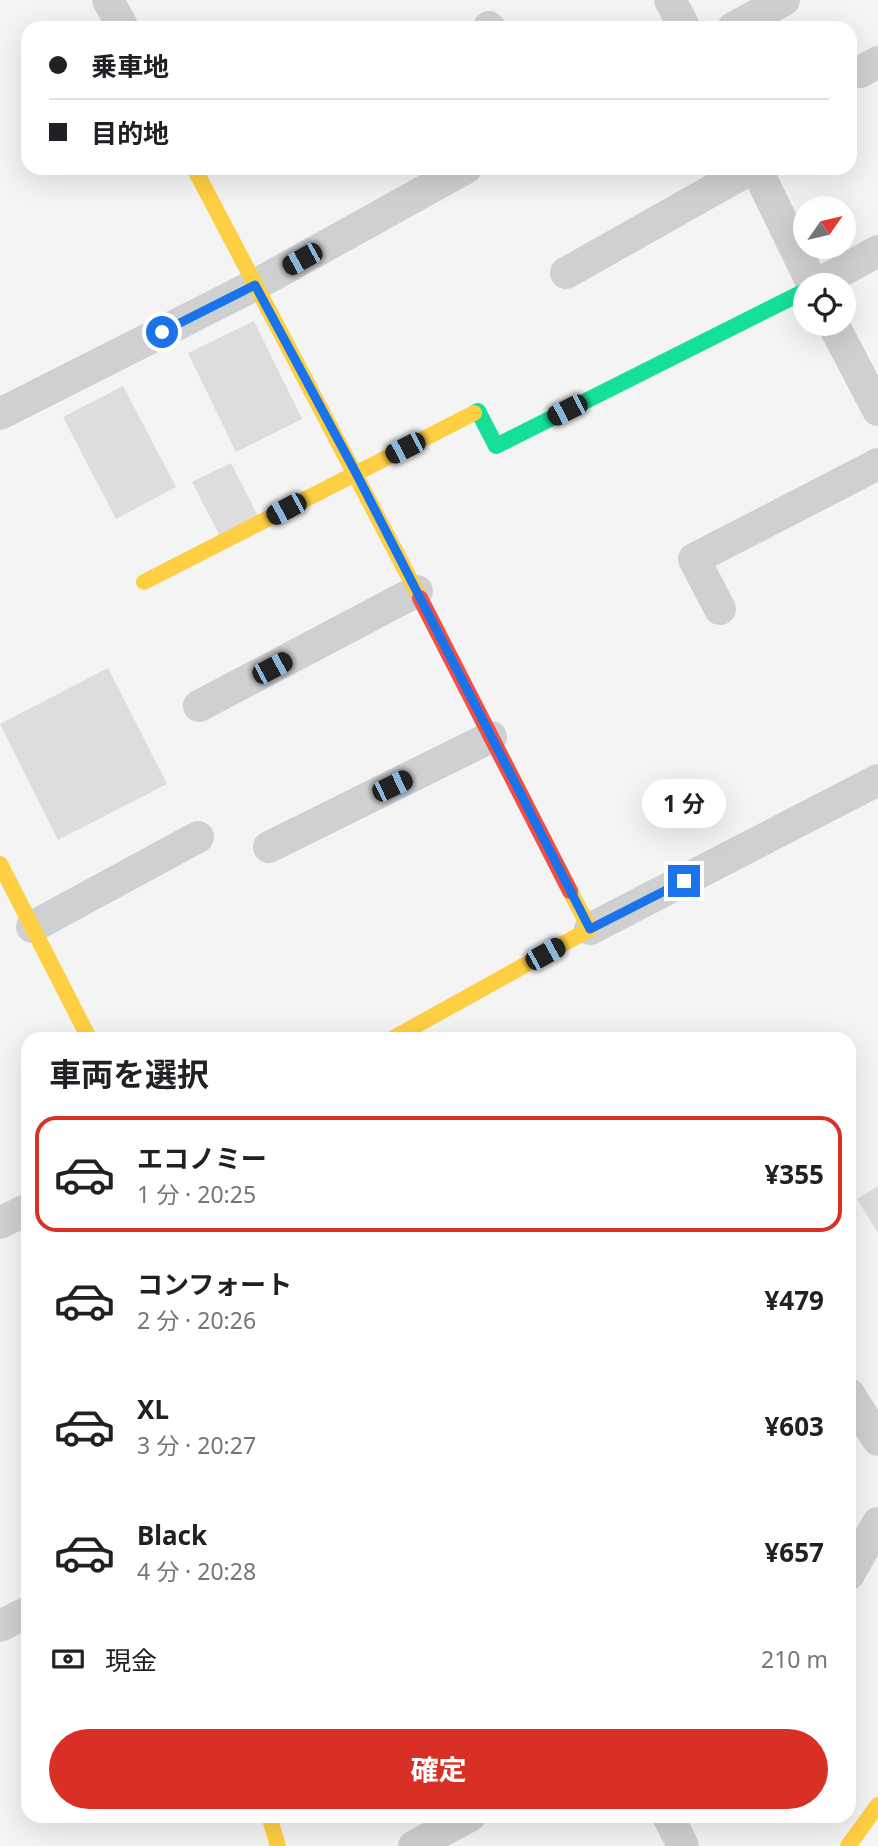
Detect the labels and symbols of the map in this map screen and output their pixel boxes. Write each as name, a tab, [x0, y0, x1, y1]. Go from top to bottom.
north arrow	[793, 196, 856, 259]
car	[279, 240, 326, 278]
route start	[146, 316, 178, 348]
car	[544, 391, 591, 429]
car	[382, 429, 429, 467]
car	[263, 490, 310, 528]
car	[249, 649, 296, 687]
car	[369, 767, 416, 805]
callout: 1 分	[642, 780, 726, 828]
route end	[668, 865, 700, 897]
car	[522, 935, 569, 973]

